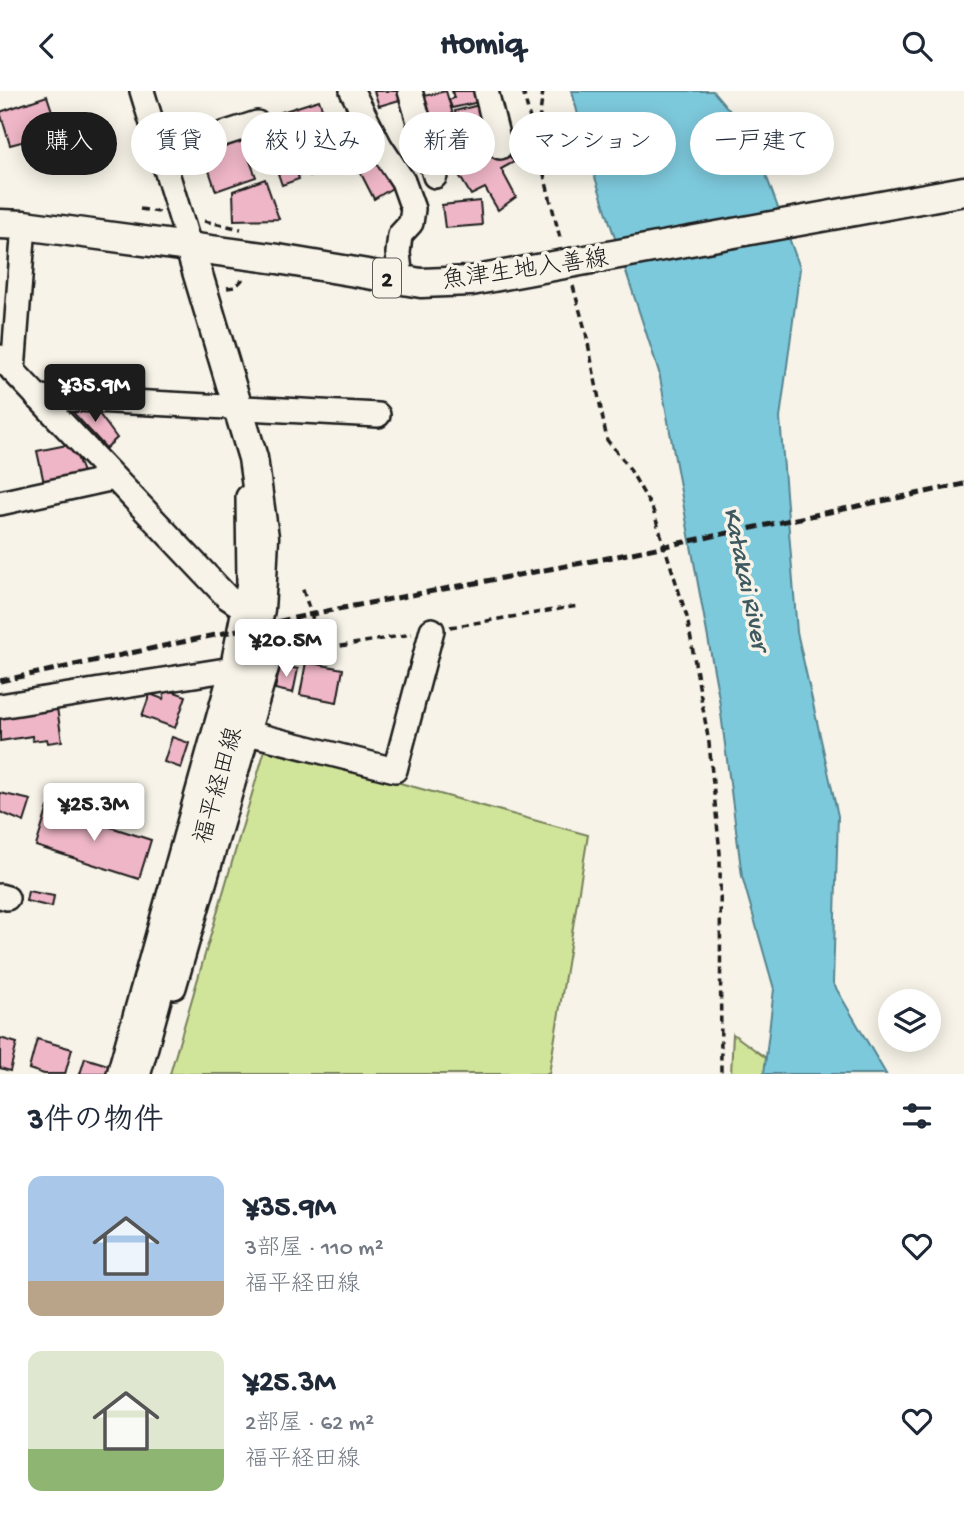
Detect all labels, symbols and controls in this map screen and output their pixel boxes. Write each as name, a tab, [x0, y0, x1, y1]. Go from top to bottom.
icon: back	[28, 27, 66, 65]
text: Homiq	[440, 27, 524, 65]
icon: search	[898, 27, 936, 65]
chip: 購入	[21, 112, 117, 175]
chip: 賃貸	[131, 112, 227, 175]
chip: 絞り込み	[241, 112, 385, 175]
chip: 新着	[399, 112, 495, 175]
chip: マンション	[509, 112, 676, 175]
chip: 一戸建て	[690, 112, 834, 175]
street label: 魚津生地入善線	[440, 244, 611, 298]
road number: 2	[373, 259, 401, 297]
pin: ¥35.9M	[38, 365, 152, 424]
text: ¥35.9M	[60, 373, 130, 400]
water label: Katakai River	[713, 505, 775, 658]
pin: ¥20.5M	[229, 619, 343, 679]
text: ¥20.5M	[251, 628, 321, 655]
street label: 福平経田線	[189, 724, 251, 848]
pin: ¥25.3M	[37, 783, 151, 843]
text: ¥25.3M	[59, 792, 129, 819]
map controls	[878, 989, 941, 1052]
button: layers	[878, 989, 941, 1052]
icon: filters	[898, 1097, 936, 1135]
text: 3件の物件	[28, 1105, 164, 1140]
text: ¥35.9M	[245, 1192, 336, 1227]
icon: home	[84, 1204, 168, 1288]
icon: heart	[898, 1227, 936, 1265]
text: 3部屋 · 110 m²	[245, 1236, 384, 1263]
text: 福平経田線	[245, 1272, 360, 1299]
text: ¥25.3M	[245, 1367, 335, 1402]
icon: home	[84, 1379, 168, 1463]
icon: heart	[898, 1402, 936, 1440]
text: 2部屋 · 62 m²	[245, 1411, 374, 1438]
text: 福平経田線	[245, 1447, 360, 1474]

